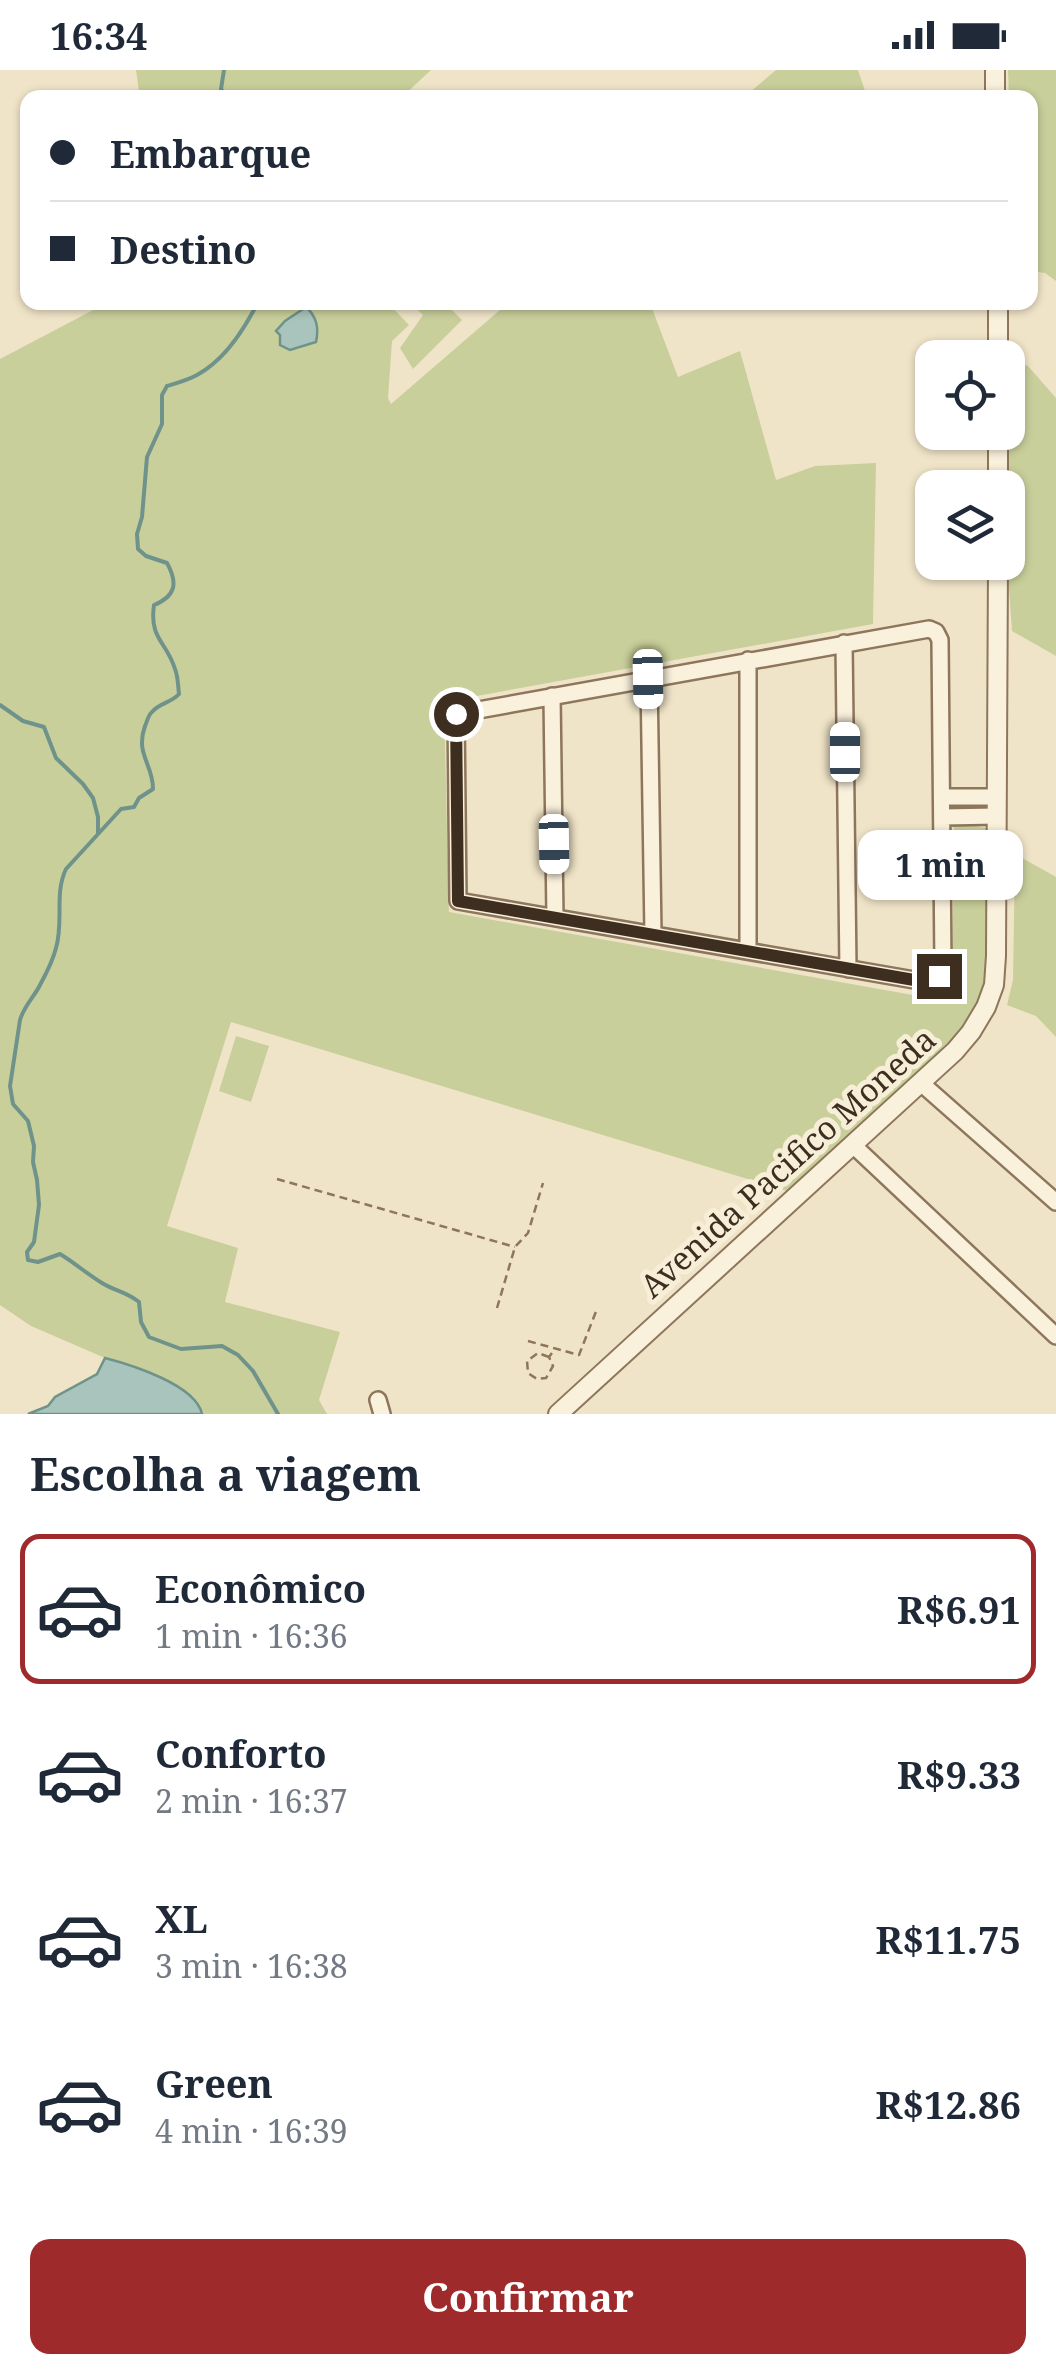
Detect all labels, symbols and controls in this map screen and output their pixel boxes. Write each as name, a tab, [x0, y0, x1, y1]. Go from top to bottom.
text: 16:34	[50, 9, 147, 61]
text: Embarque	[110, 127, 311, 179]
text: Destino	[110, 223, 257, 275]
map controls	[915, 340, 1025, 580]
button: locate	[915, 340, 1025, 450]
button: layers	[915, 470, 1025, 580]
car	[632, 649, 664, 709]
route start	[434, 692, 479, 737]
car	[830, 722, 860, 782]
car	[538, 814, 570, 874]
callout: 1 min	[856, 831, 1022, 901]
text: 1 min	[895, 843, 986, 886]
route end	[917, 954, 962, 999]
street label: Avenida Pacifico Moneda	[630, 1018, 944, 1306]
text: Escolha a viagem	[30, 1443, 421, 1504]
text: Econômico	[155, 1562, 366, 1614]
icon: car	[35, 1564, 125, 1654]
text: R$6.91	[897, 1583, 1021, 1635]
text: 1 min · 16:36	[155, 1614, 348, 1657]
text: Conforto	[155, 1727, 327, 1779]
icon: car	[35, 1729, 125, 1819]
text: R$9.33	[897, 1748, 1021, 1800]
text: 2 min · 16:37	[155, 1779, 348, 1822]
text: XL	[155, 1892, 208, 1944]
icon: car	[35, 1894, 125, 1984]
text: R$11.75	[875, 1913, 1021, 1965]
text: 3 min · 16:38	[155, 1944, 348, 1987]
text: Green	[155, 2057, 273, 2109]
icon: car	[35, 2059, 125, 2149]
text: R$12.86	[875, 2078, 1021, 2130]
text: 4 min · 16:39	[155, 2109, 348, 2152]
button: Confirmar	[30, 2239, 1026, 2354]

